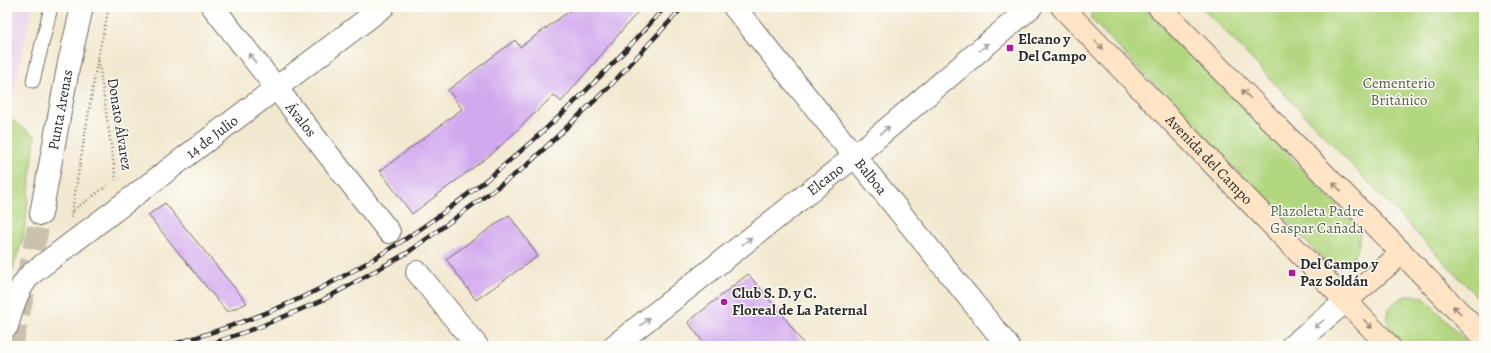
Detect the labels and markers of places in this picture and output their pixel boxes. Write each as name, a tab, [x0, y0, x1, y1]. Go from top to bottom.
place label: Elcano y Del Campo	[1018, 29, 1087, 66]
marker: Elcano y Del Campo	[1005, 43, 1015, 53]
place label: Del Campo y Paz Soldán	[1300, 254, 1379, 291]
marker: Del Campo y Paz Soldán	[1287, 268, 1297, 278]
place label: Club S. D. y C. Floreal de La Paternal	[732, 283, 867, 320]
marker: Club S. D. y C. Floreal de La Paternal	[719, 297, 729, 307]

